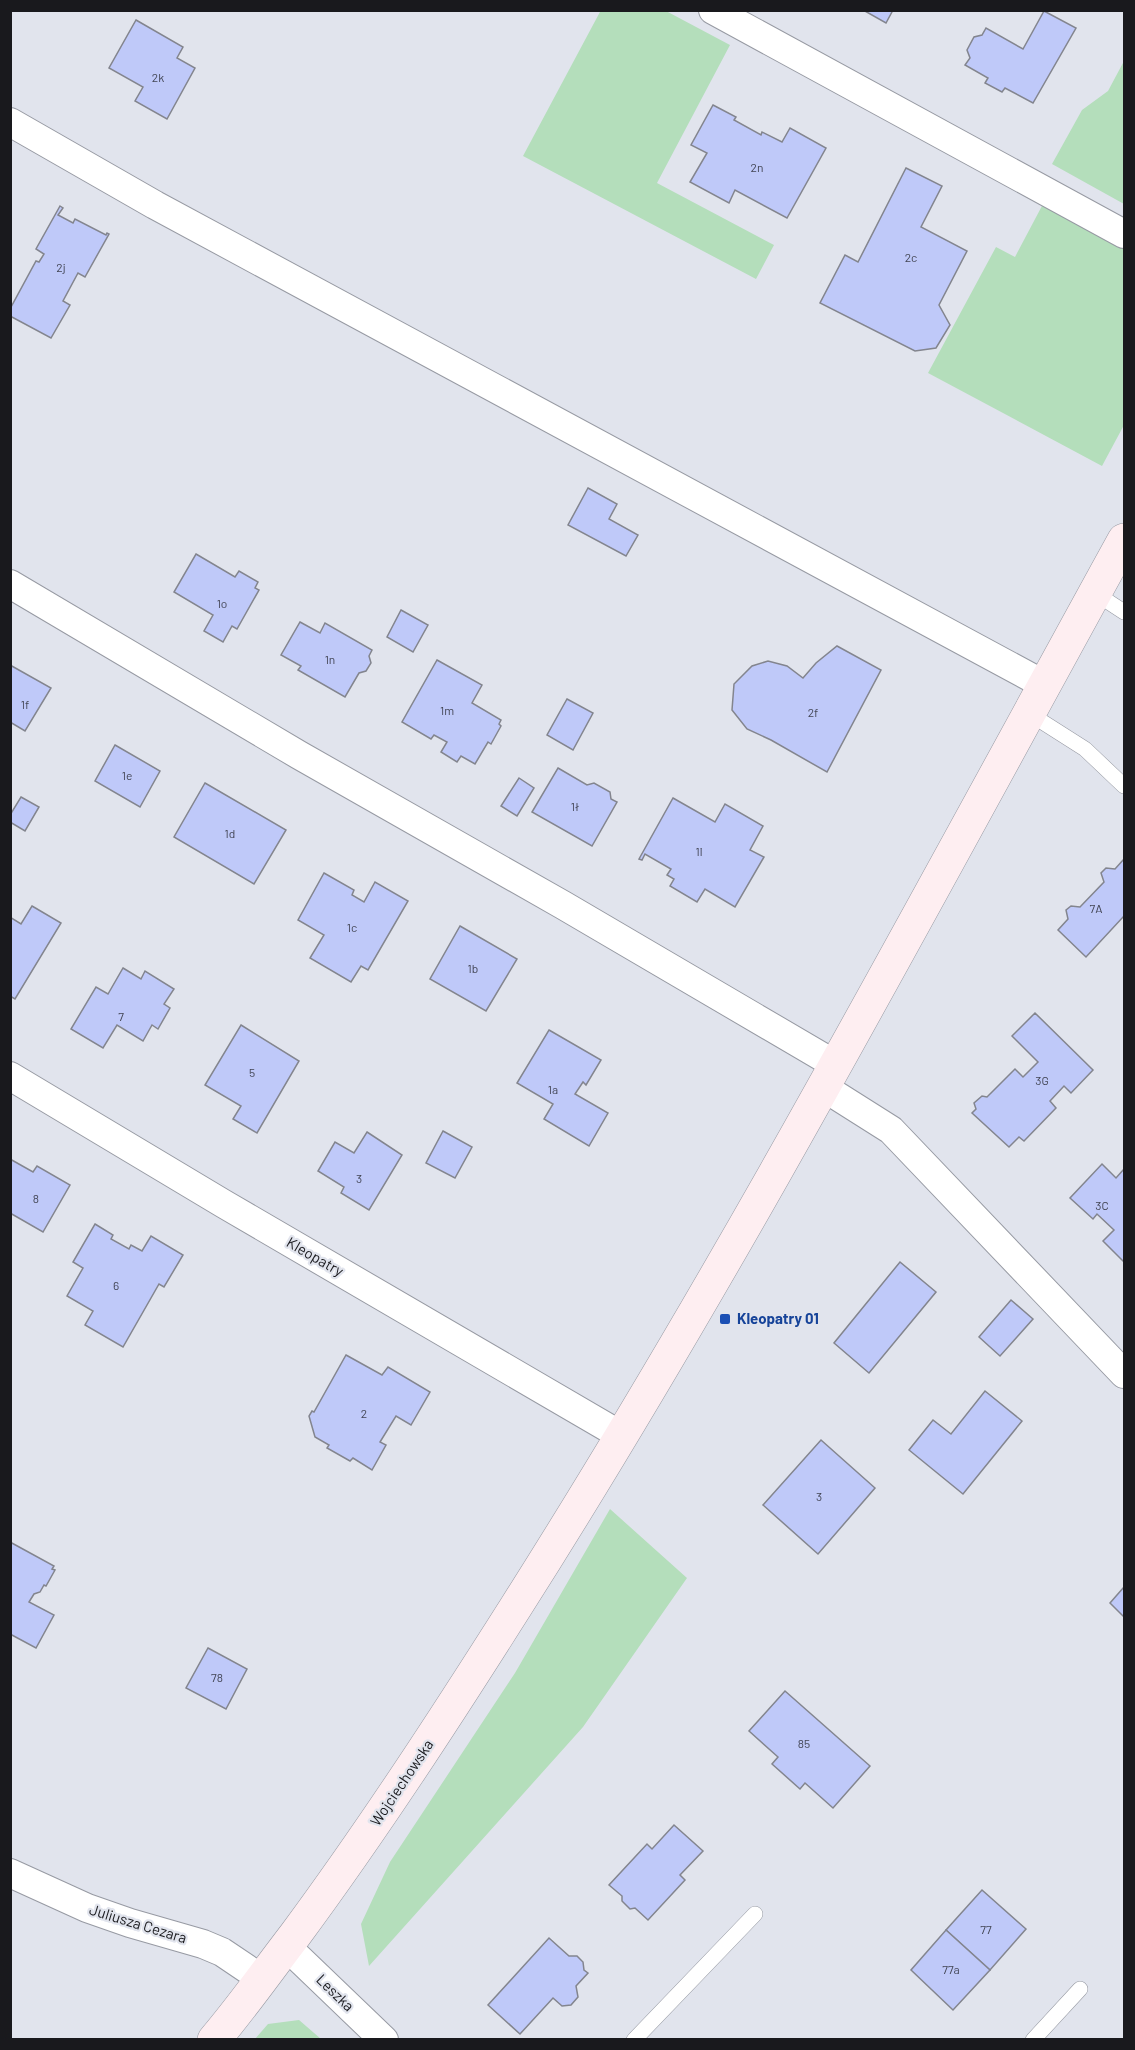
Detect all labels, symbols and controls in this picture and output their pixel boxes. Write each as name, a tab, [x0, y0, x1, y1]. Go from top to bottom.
house number: 2k	[152, 70, 164, 84]
house number: 2n	[751, 160, 763, 174]
house number: 2c	[905, 250, 917, 264]
house number: 2j	[56, 260, 66, 274]
house number: 1o	[217, 596, 227, 610]
house number: 1n	[325, 652, 335, 666]
house number: 1f	[21, 697, 29, 711]
house number: 1m	[440, 703, 454, 717]
house number: 2f	[808, 705, 818, 719]
house number: 1e	[122, 768, 132, 782]
house number: 1ł	[571, 799, 579, 813]
house number: 1d	[225, 826, 235, 840]
house number: 1l	[696, 844, 702, 858]
house number: 7A	[1090, 901, 1102, 915]
house number: 1c	[347, 920, 357, 934]
house number: 1b	[468, 961, 478, 975]
house number: 7	[118, 1009, 124, 1023]
house number: 5	[249, 1065, 255, 1079]
house number: 3G	[1035, 1073, 1049, 1087]
house number: 1a	[548, 1082, 558, 1096]
house number: 3	[356, 1171, 362, 1185]
house number: 8	[33, 1191, 39, 1205]
house number: 3C	[1095, 1198, 1109, 1212]
street label: Kleopatry	[284, 1233, 347, 1280]
house number: 6	[113, 1278, 119, 1292]
place label: Kleopatry 01	[737, 1309, 819, 1327]
marker: Kleopatry 01	[718, 1312, 732, 1326]
house number: 2	[361, 1406, 367, 1420]
house number: 3	[816, 1489, 822, 1503]
house number: 78	[211, 1670, 223, 1684]
street label: Wojciechowska	[366, 1736, 437, 1829]
house number: 85	[798, 1736, 810, 1750]
street label: Juliusza Cezara	[87, 1900, 189, 1946]
house number: 77	[980, 1922, 992, 1936]
house number: 77a	[942, 1962, 960, 1976]
street label: Leszka	[313, 1970, 358, 2014]

